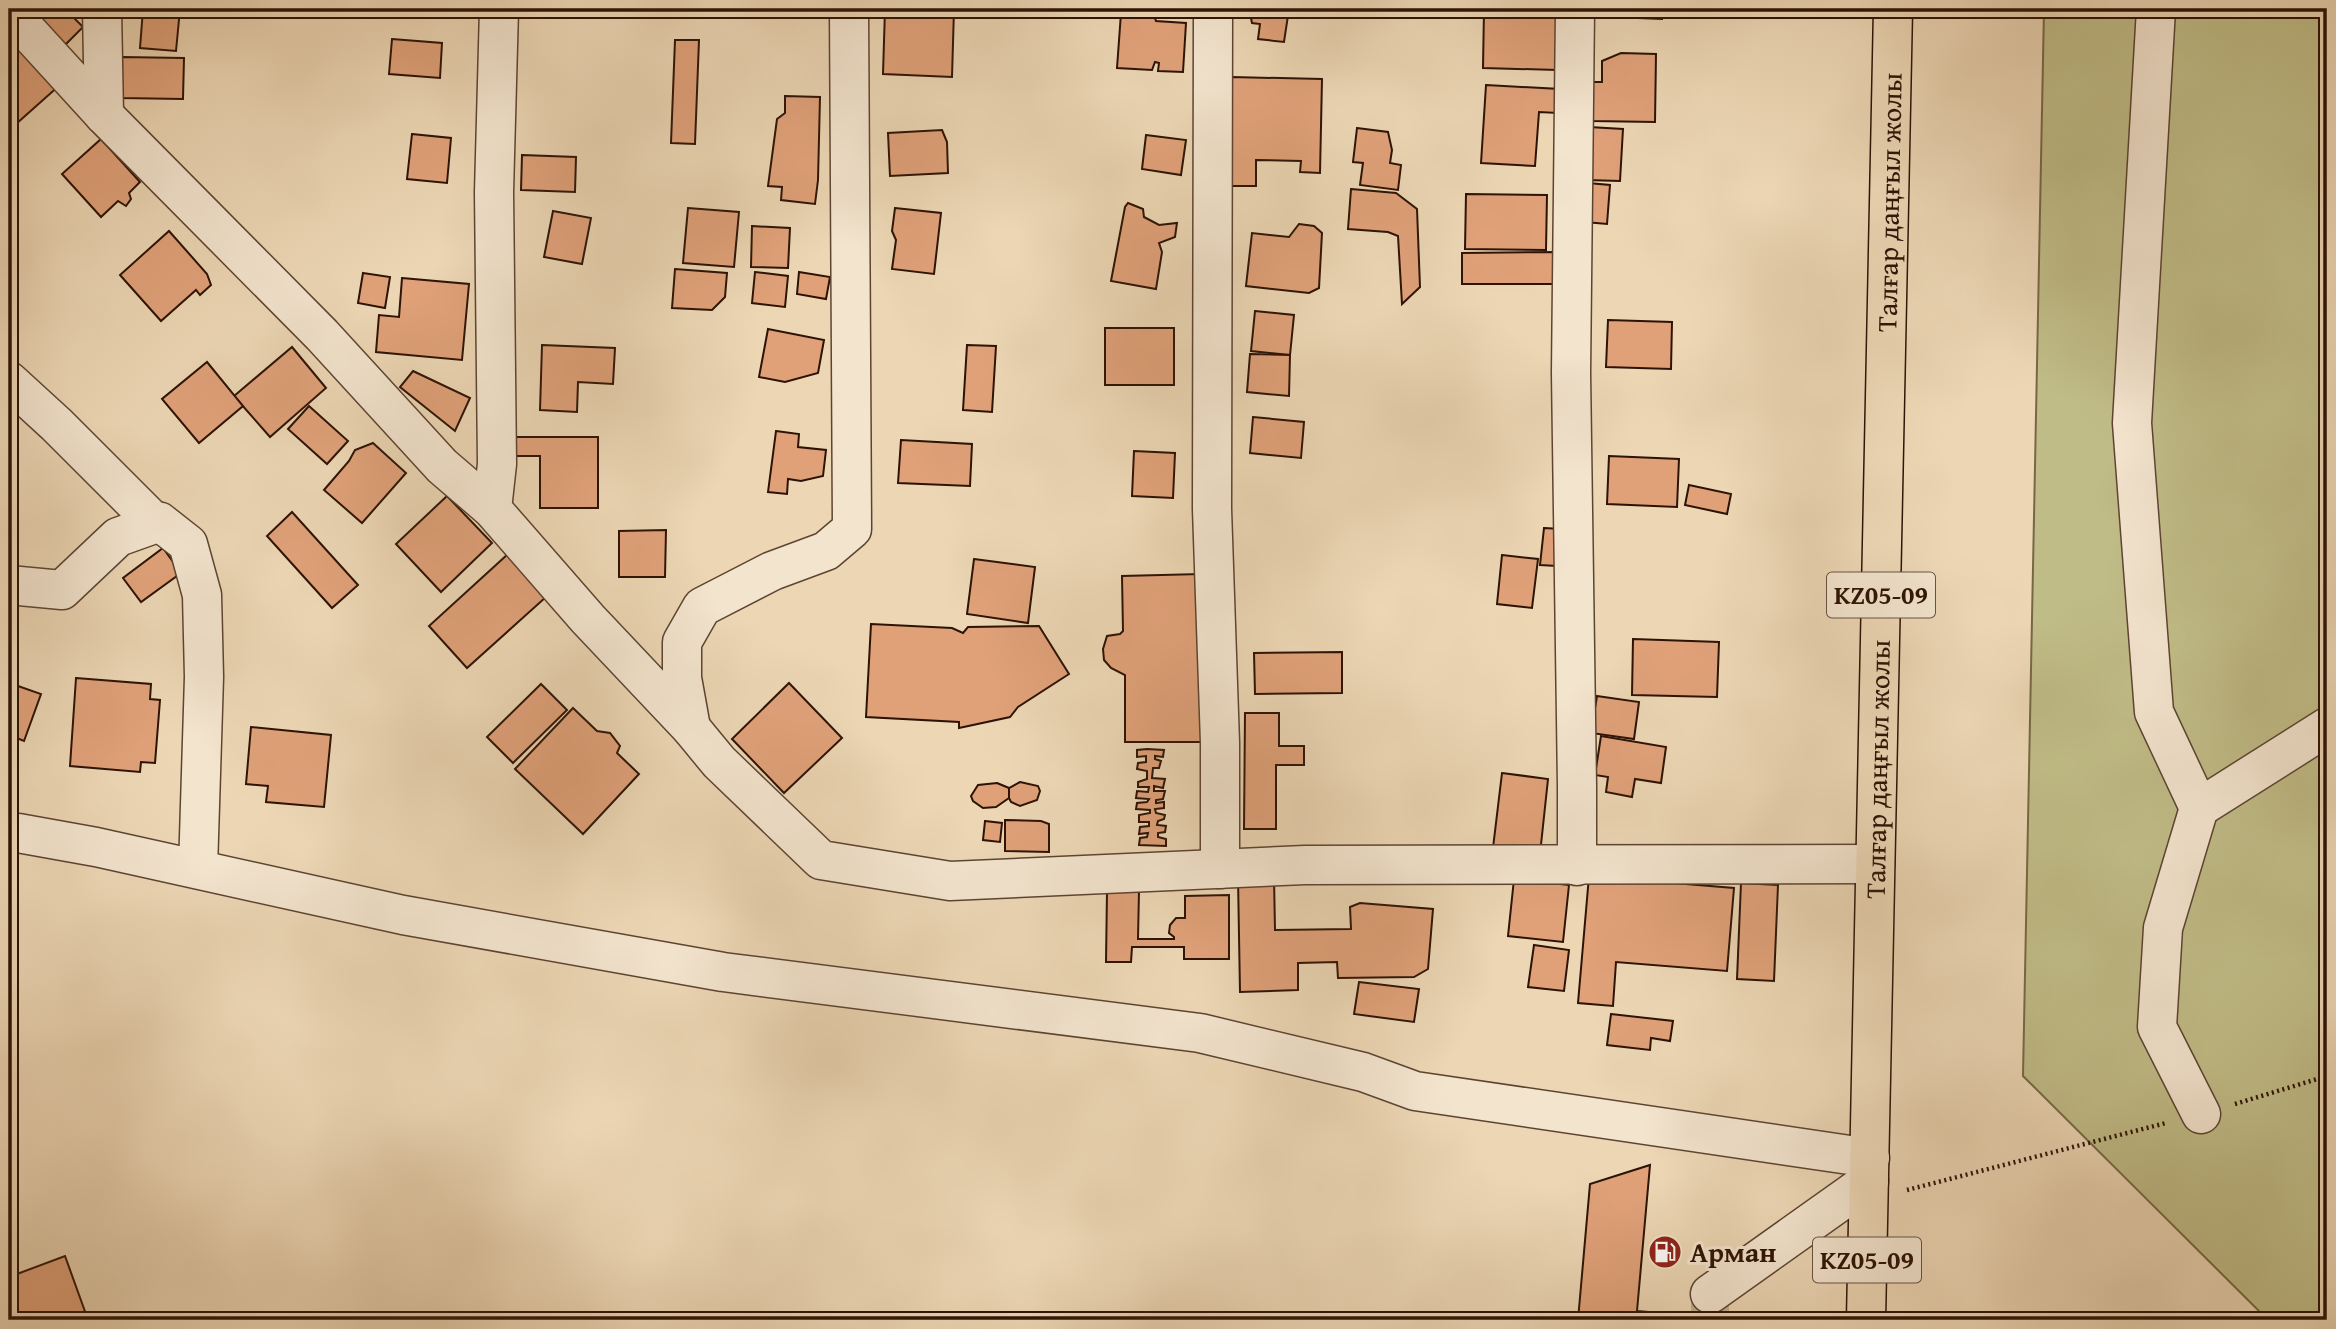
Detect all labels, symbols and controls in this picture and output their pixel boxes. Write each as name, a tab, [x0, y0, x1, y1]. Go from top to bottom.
street label: Талғар даңғыл жолы	[1865, 72, 1912, 332]
road number: KZ05-09	[1827, 572, 1935, 618]
street label: Талғар даңғыл жолы	[1854, 639, 1900, 899]
place label: Арман	[1690, 1231, 1776, 1272]
fuel station icon: Арман	[1646, 1233, 1684, 1271]
road number: KZ05-09	[1813, 1238, 1921, 1282]

